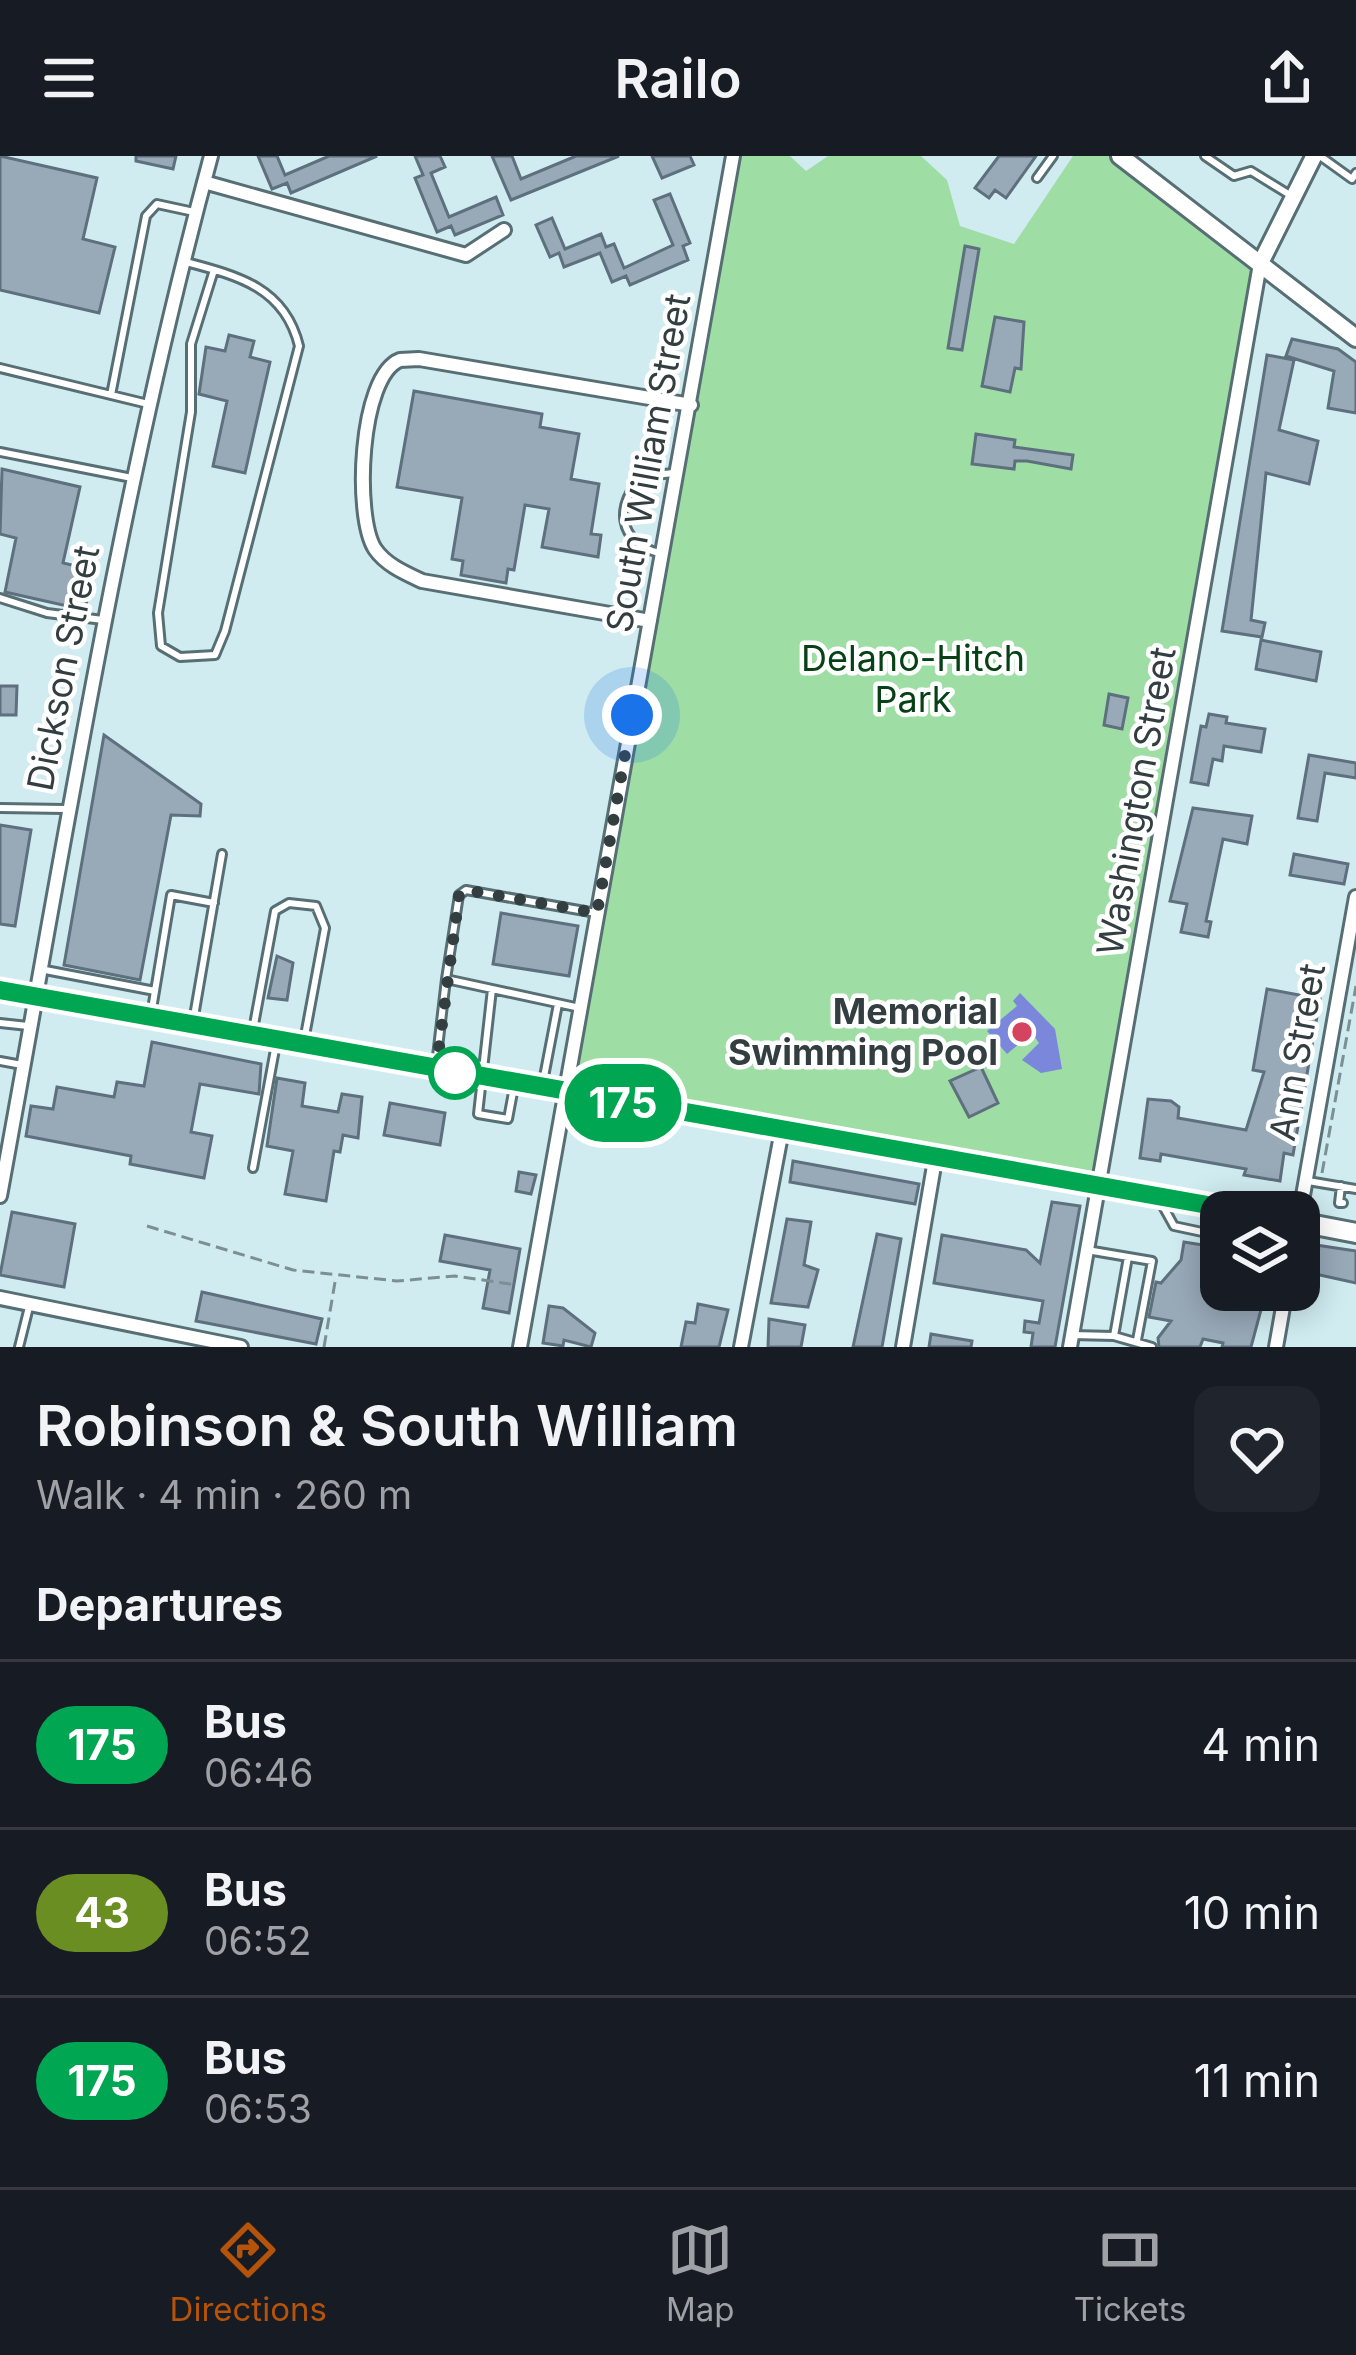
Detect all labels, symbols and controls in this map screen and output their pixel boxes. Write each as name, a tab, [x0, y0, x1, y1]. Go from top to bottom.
icon: menu	[36, 45, 102, 111]
icon: share	[1254, 45, 1320, 111]
text: Railo	[614, 46, 742, 111]
street label: South William Street	[597, 290, 699, 636]
street label: Dickson Street	[18, 542, 108, 794]
park label: Delano-Hitch Park	[801, 636, 1025, 721]
street label: Washington Street	[1087, 643, 1185, 959]
your location	[602, 685, 662, 745]
street label: Ann Street	[1260, 960, 1334, 1144]
place label: Memorial Swimming Pool	[728, 989, 998, 1074]
marker: Memorial Swimming Pool	[1009, 1019, 1035, 1045]
unlabelled marker	[430, 1048, 480, 1098]
line badge: 175	[554, 1064, 692, 1142]
text: 175	[589, 1077, 657, 1128]
map controls	[1200, 1191, 1320, 1311]
button: layers	[1200, 1191, 1320, 1311]
button: heart	[1194, 1386, 1320, 1512]
text: Robinson & South William	[36, 1391, 738, 1460]
text: Walk · 4 min · 260 m	[36, 1471, 412, 1518]
text: Departures	[36, 1577, 283, 1632]
text: Bus	[204, 1694, 287, 1749]
text: 4 min	[1201, 1717, 1320, 1772]
text: 175	[68, 1719, 136, 1770]
text: 06:46	[204, 1749, 313, 1796]
text: Bus	[204, 1862, 287, 1917]
text: 10 min	[1184, 1885, 1320, 1940]
text: 43	[74, 1887, 130, 1938]
text: 06:52	[204, 1917, 312, 1964]
text: Bus	[204, 2030, 287, 2085]
text: 11 min	[1194, 2053, 1320, 2108]
text: 175	[68, 2055, 136, 2106]
text: 06:53	[204, 2085, 312, 2132]
tab: Directions	[170, 2217, 327, 2329]
tab: Map	[666, 2217, 735, 2329]
tab: Tickets	[1074, 2217, 1186, 2329]

